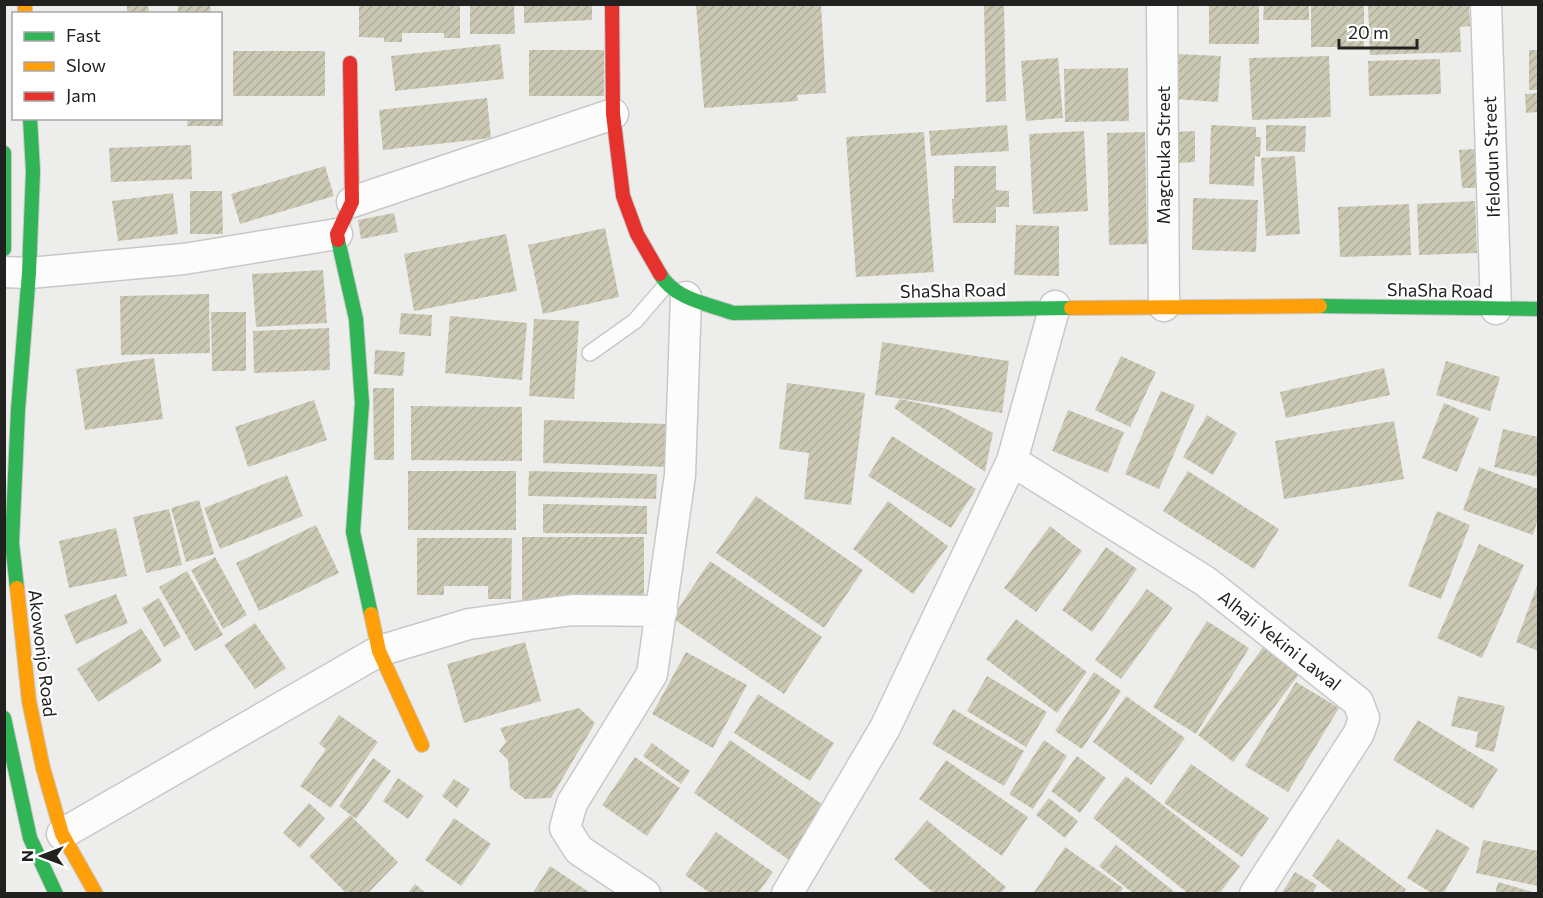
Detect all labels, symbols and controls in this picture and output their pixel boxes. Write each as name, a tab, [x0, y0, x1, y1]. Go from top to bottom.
legend	[12, 12, 222, 120]
scale bar	[1339, 12, 1417, 50]
text: 20 m	[1348, 21, 1389, 43]
text: Fast	[66, 24, 101, 46]
text: Slow	[66, 54, 106, 76]
text: Jam	[66, 84, 96, 106]
street label: Magchuka Street	[1152, 86, 1174, 224]
street label: Ifelodun Street	[1478, 96, 1504, 218]
street label: ShaSha Road	[900, 278, 1006, 302]
street label: ShaSha Road	[1387, 278, 1493, 302]
street label: Alhaji Yekini Lawal	[1214, 585, 1346, 695]
street label: Akowonjo Road	[24, 588, 62, 718]
north arrow	[12, 826, 72, 886]
text: N	[17, 850, 36, 862]

